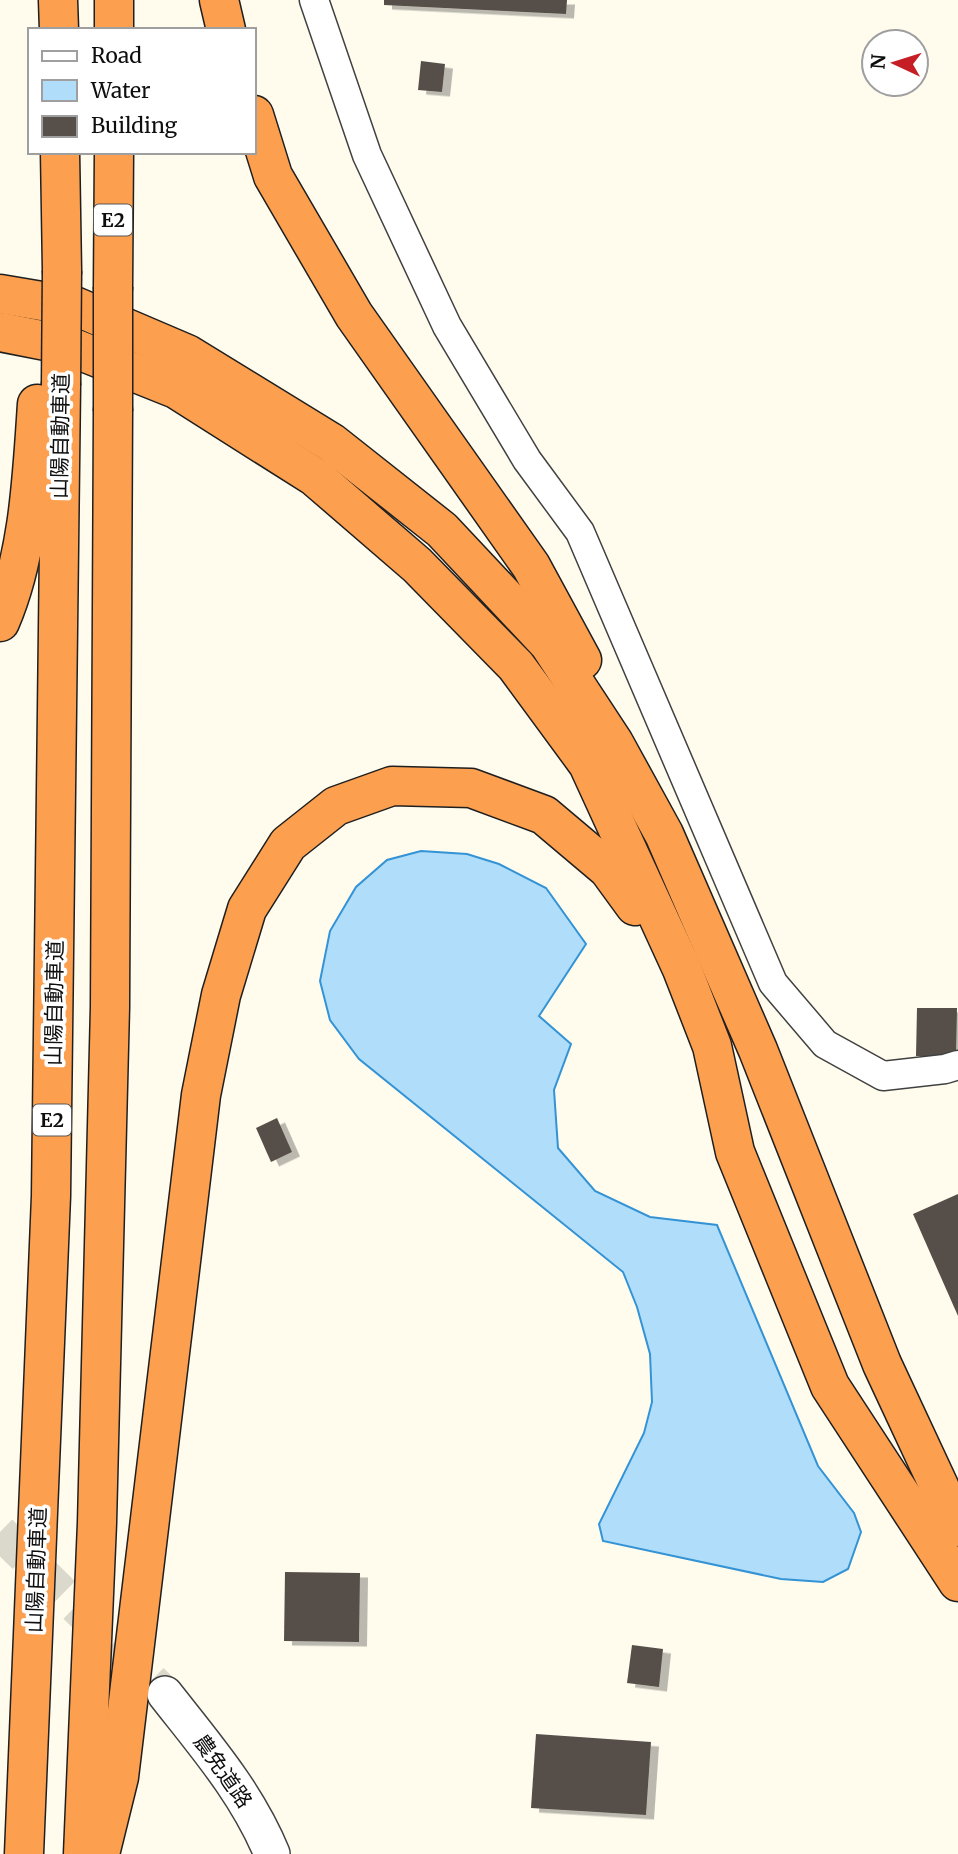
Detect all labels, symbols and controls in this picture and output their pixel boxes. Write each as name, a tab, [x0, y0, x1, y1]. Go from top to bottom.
legend	[28, 28, 256, 154]
north arrow	[860, 28, 930, 98]
text: Road	[91, 42, 142, 69]
text: N	[866, 53, 891, 70]
text: Water	[90, 77, 150, 104]
text: Building	[91, 112, 178, 139]
road number: E2	[94, 204, 132, 235]
street label: 山陽自動車道	[45, 373, 75, 499]
street label: 山陽自動車道	[39, 940, 69, 1066]
road number: E2	[33, 1104, 71, 1136]
street label: 山陽自動車道	[20, 1507, 52, 1633]
street label: 農免道路	[188, 1729, 258, 1813]

